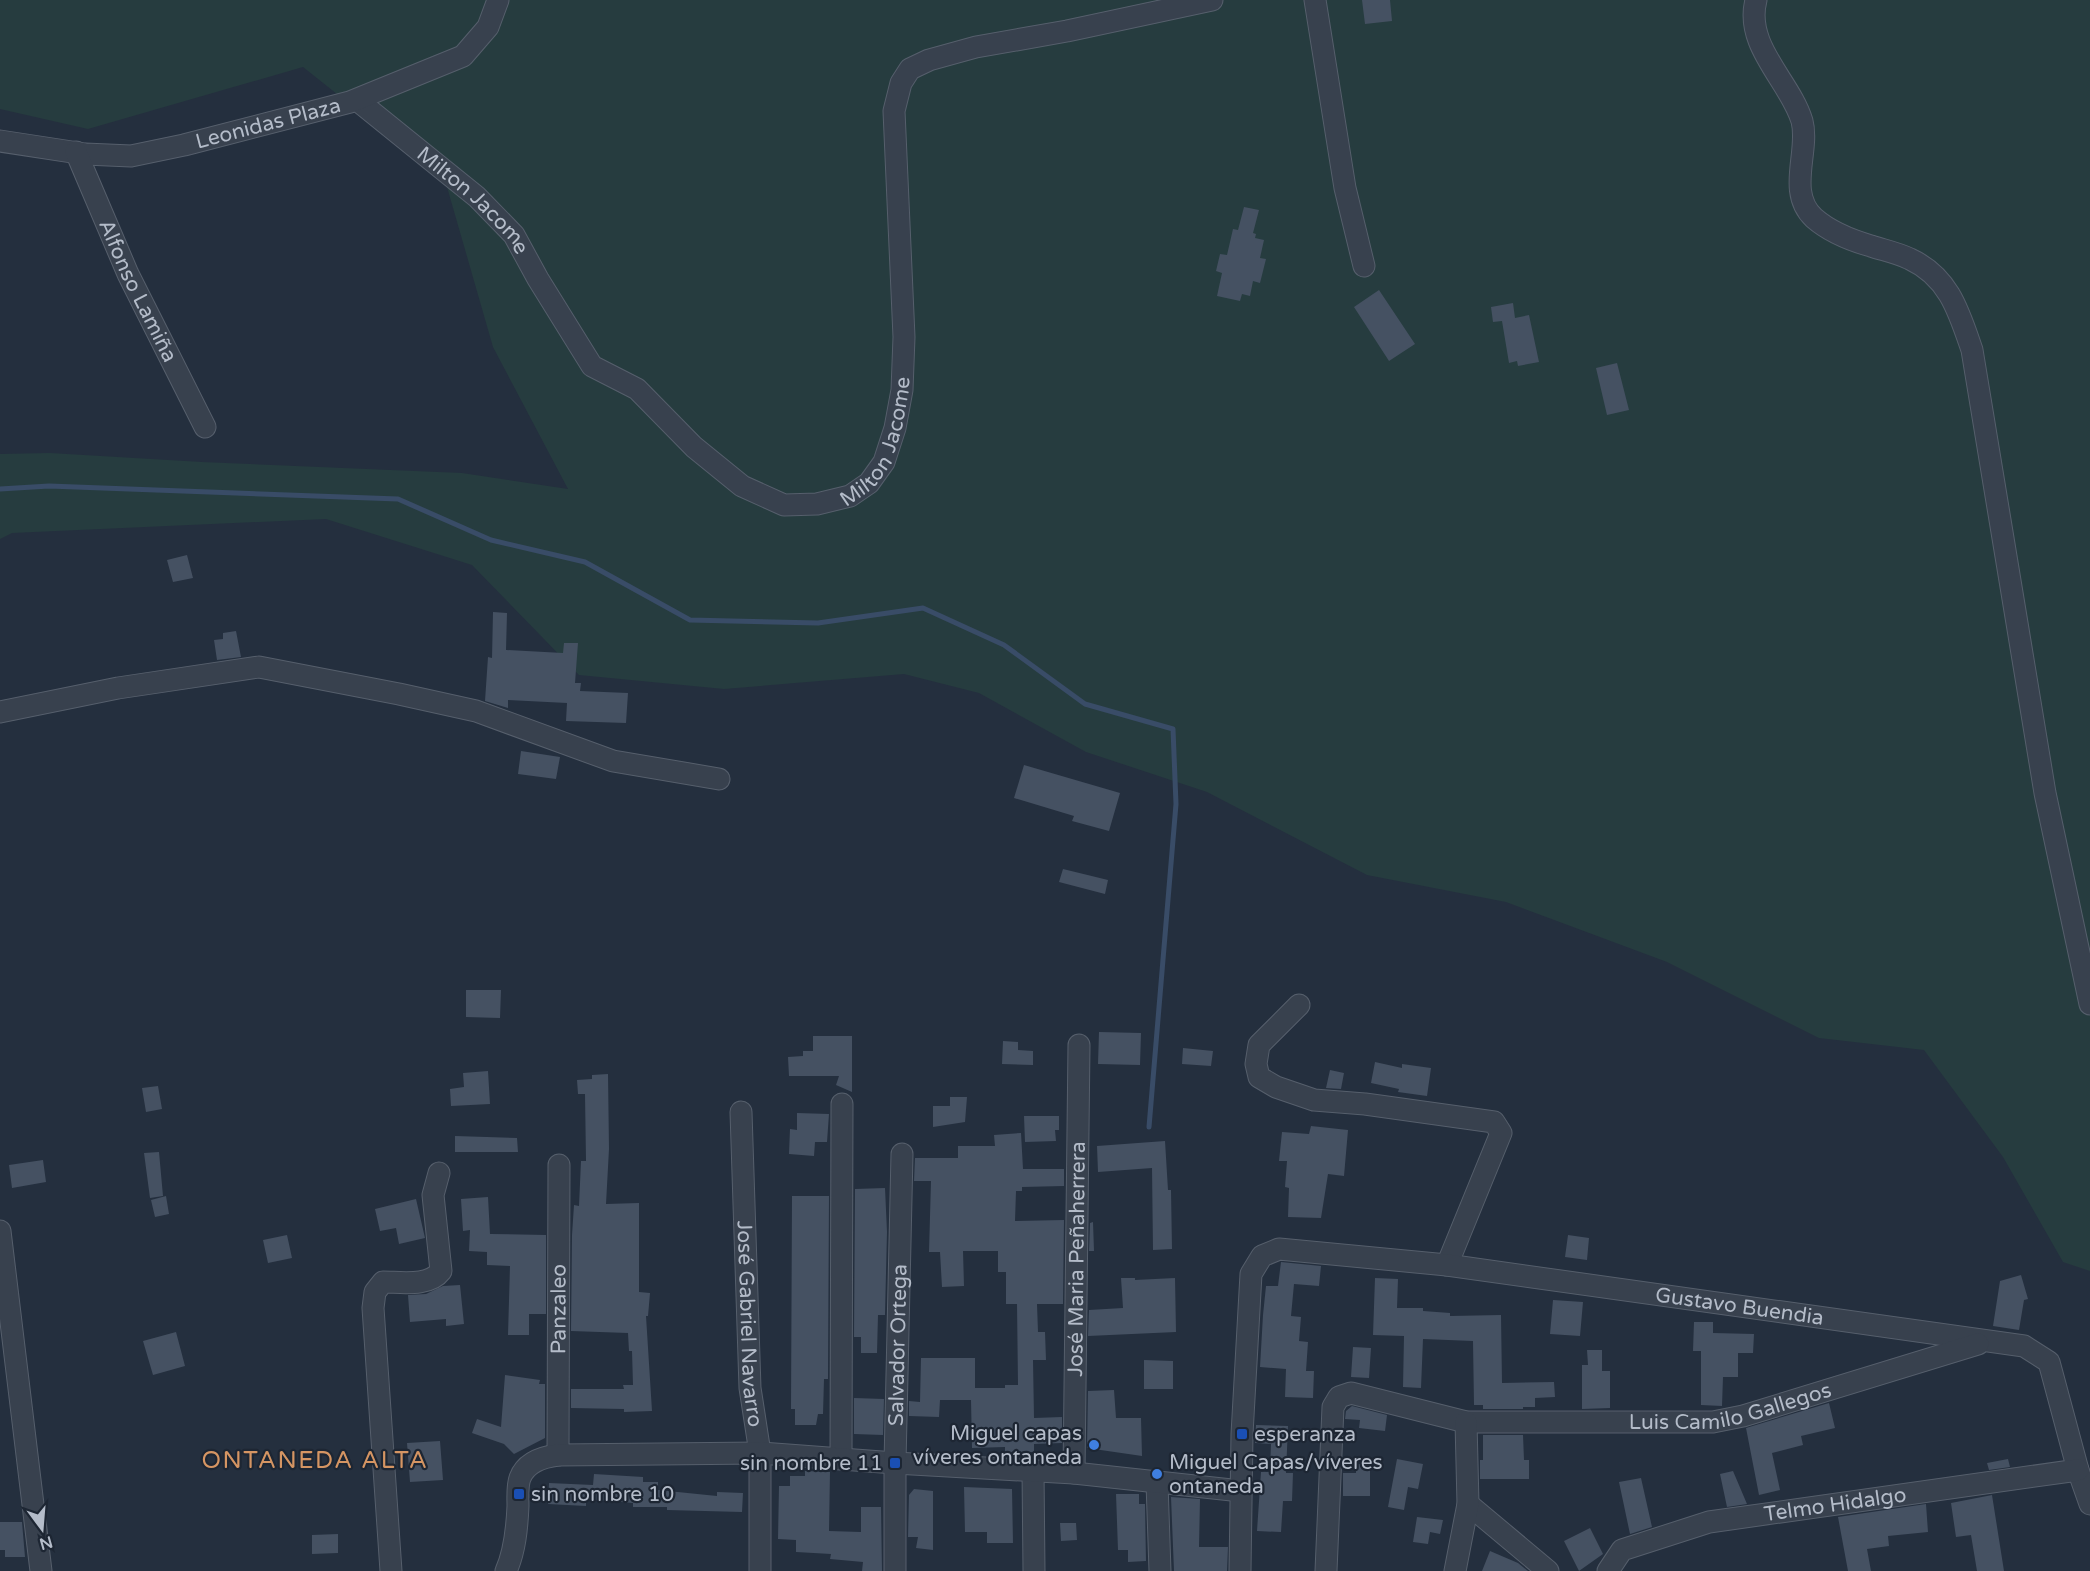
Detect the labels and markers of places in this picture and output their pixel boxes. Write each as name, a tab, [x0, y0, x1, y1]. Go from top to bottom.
place label: Miguel capas víveres ontaneda	[913, 1421, 1082, 1470]
place label: esperanza	[1254, 1422, 1356, 1447]
marker: esperanza	[1235, 1427, 1249, 1441]
marker: Miguel capas víveres ontaneda	[1087, 1438, 1101, 1452]
place label: Miguel Capas/víveres ontaneda	[1169, 1450, 1383, 1499]
place label: sin nombre 11	[740, 1451, 883, 1476]
marker: sin nombre 11	[888, 1456, 902, 1470]
marker: Miguel Capas/víveres ontaneda	[1150, 1467, 1164, 1481]
place label: sin nombre 10	[531, 1482, 674, 1507]
marker: sin nombre 10	[512, 1487, 526, 1501]

